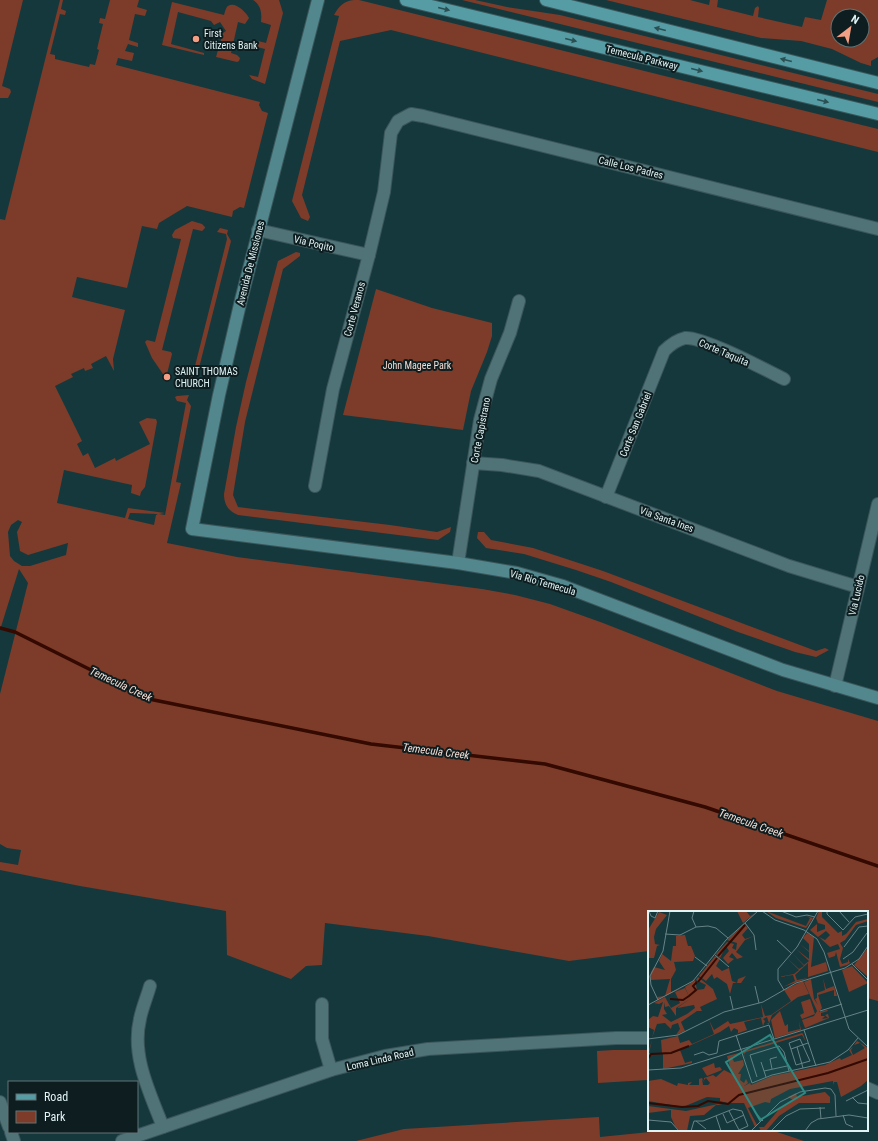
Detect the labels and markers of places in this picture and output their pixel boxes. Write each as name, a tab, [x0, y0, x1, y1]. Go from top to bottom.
place label: First Citizens Bank	[204, 28, 258, 51]
marker: First Citizens Bank	[191, 34, 201, 44]
place label: SAINT THOMAS CHURCH	[175, 366, 238, 389]
marker: SAINT THOMAS CHURCH	[162, 372, 172, 382]

